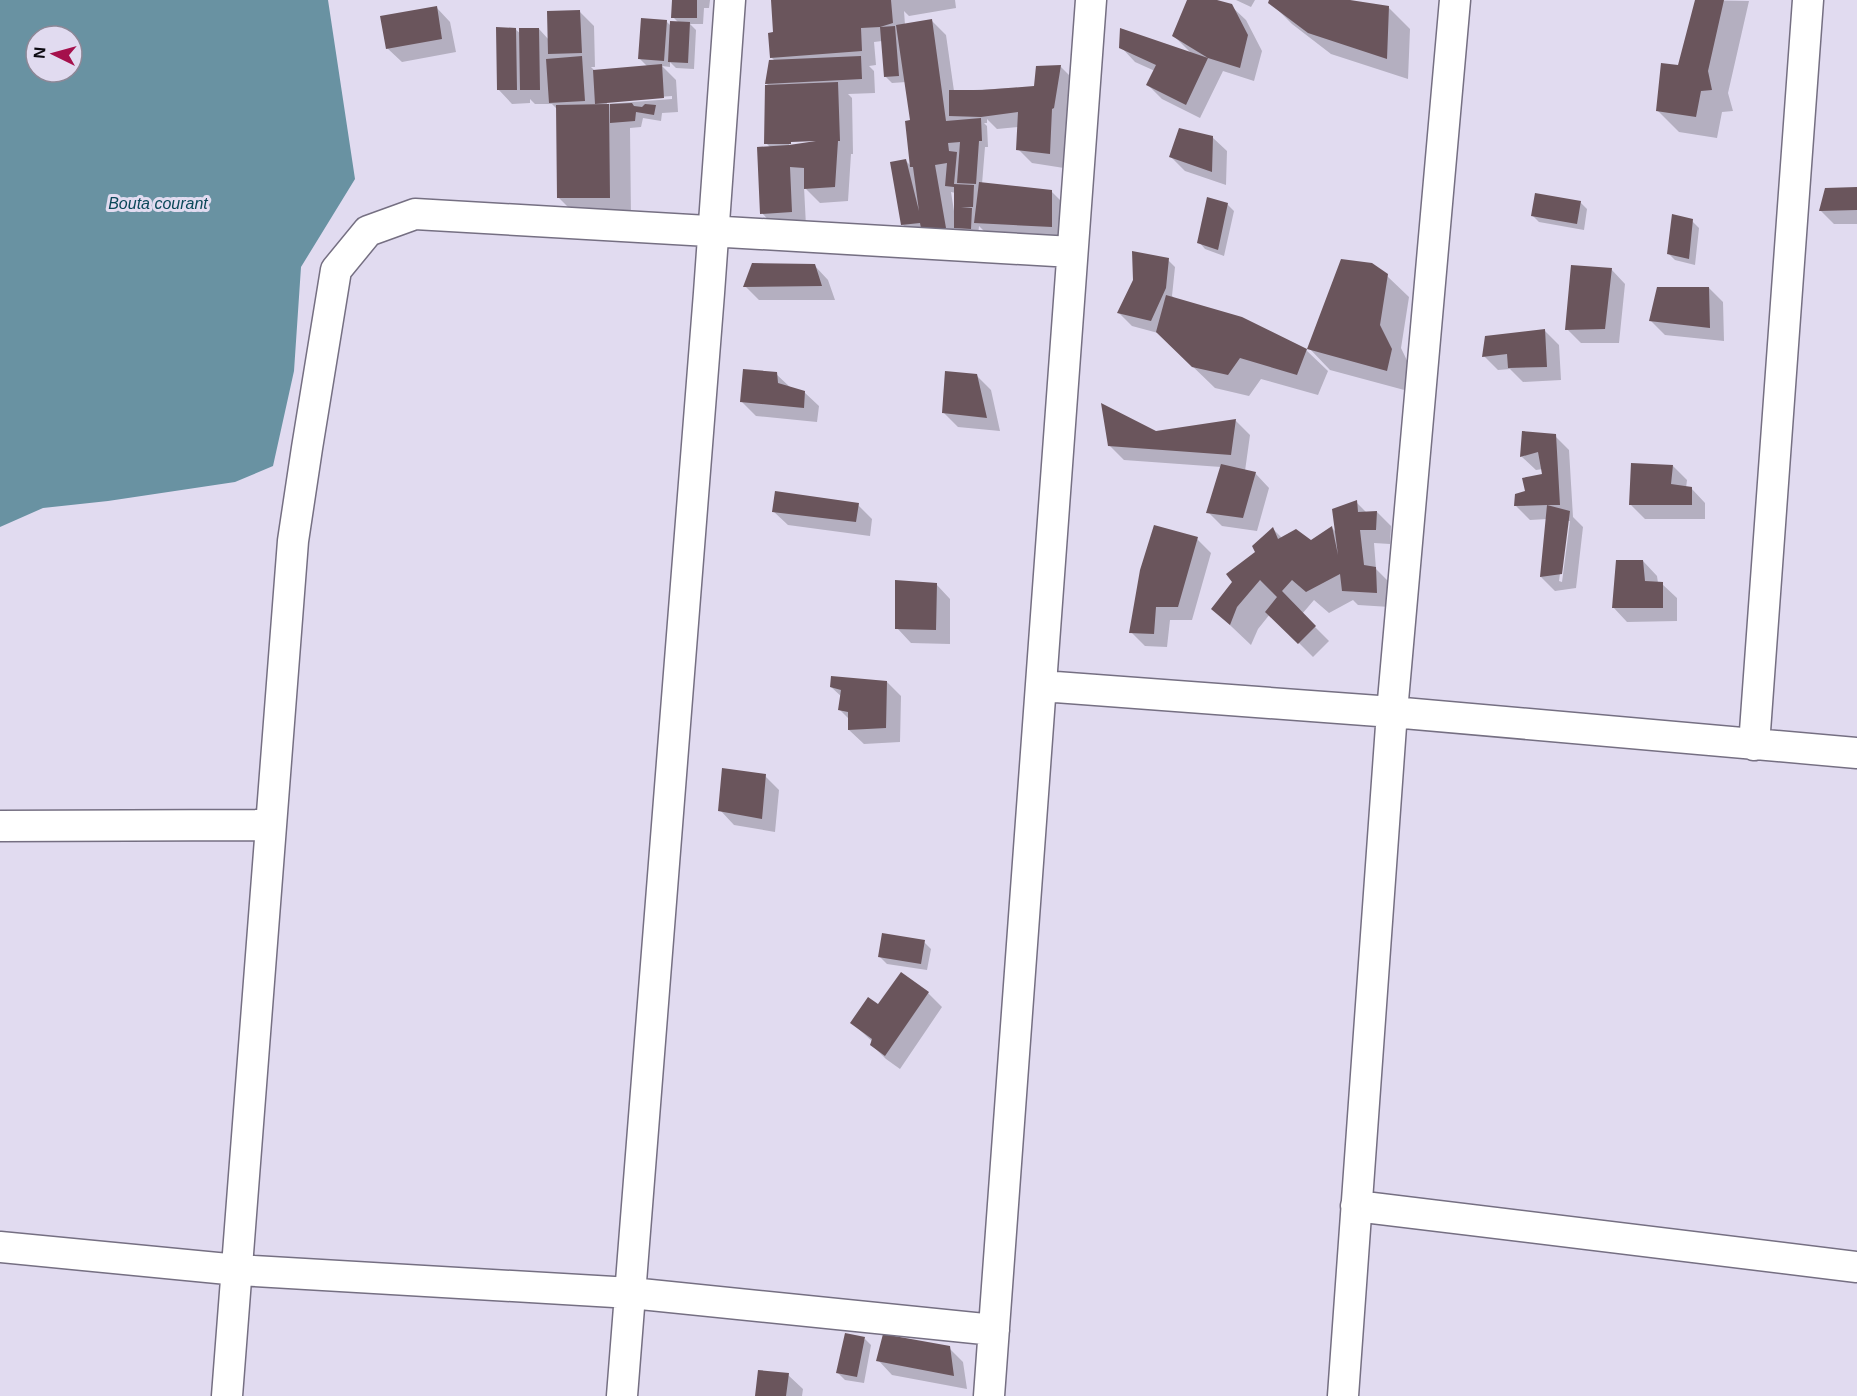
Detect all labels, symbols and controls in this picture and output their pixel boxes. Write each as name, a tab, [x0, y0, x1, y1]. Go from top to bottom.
north arrow	[24, 24, 84, 84]
text: N	[31, 46, 49, 59]
water label: Bouta courant	[108, 195, 208, 212]

